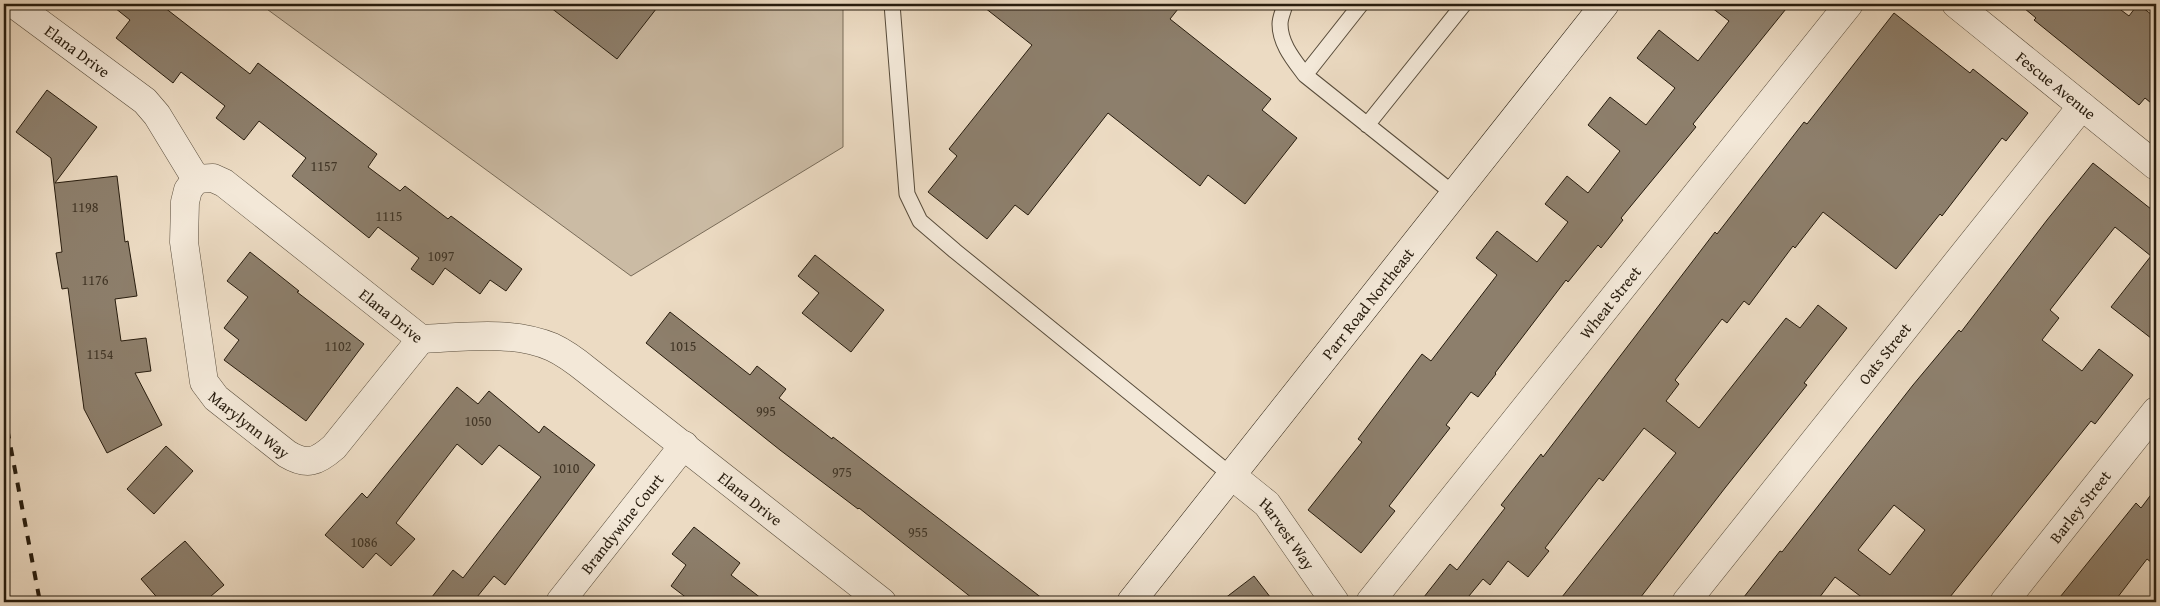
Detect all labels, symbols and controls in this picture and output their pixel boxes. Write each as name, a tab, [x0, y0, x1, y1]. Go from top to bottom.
street label: Elana Drive	[40, 19, 115, 83]
street label: Fescue Avenue	[2011, 45, 2102, 125]
house number: 1157	[311, 156, 338, 176]
house number: 1198	[72, 197, 99, 217]
house number: 1115	[376, 206, 402, 226]
street label: Parr Road Northeast	[1316, 242, 1420, 365]
house number: 1097	[428, 246, 455, 266]
street label: Wheat Street	[1573, 260, 1647, 344]
house number: 1176	[82, 270, 109, 290]
street label: Elana Drive	[354, 282, 429, 349]
street label: Oats Street	[1852, 317, 1917, 390]
house number: 1102	[325, 336, 351, 356]
house number: 1015	[670, 336, 696, 356]
house number: 1154	[87, 344, 114, 364]
street label: Marylynn Way	[204, 385, 295, 464]
house number: 995	[756, 401, 776, 421]
house number: 1050	[465, 411, 492, 431]
house number: 1010	[553, 458, 580, 478]
house number: 975	[832, 462, 852, 482]
street label: Barley Street	[2043, 465, 2117, 548]
street label: Elana Drive	[713, 466, 788, 531]
street label: Brandywine Court	[575, 468, 669, 579]
street label: Harvest Way	[1255, 491, 1321, 575]
house number: 955	[908, 522, 928, 542]
house number: 1086	[351, 532, 378, 552]

